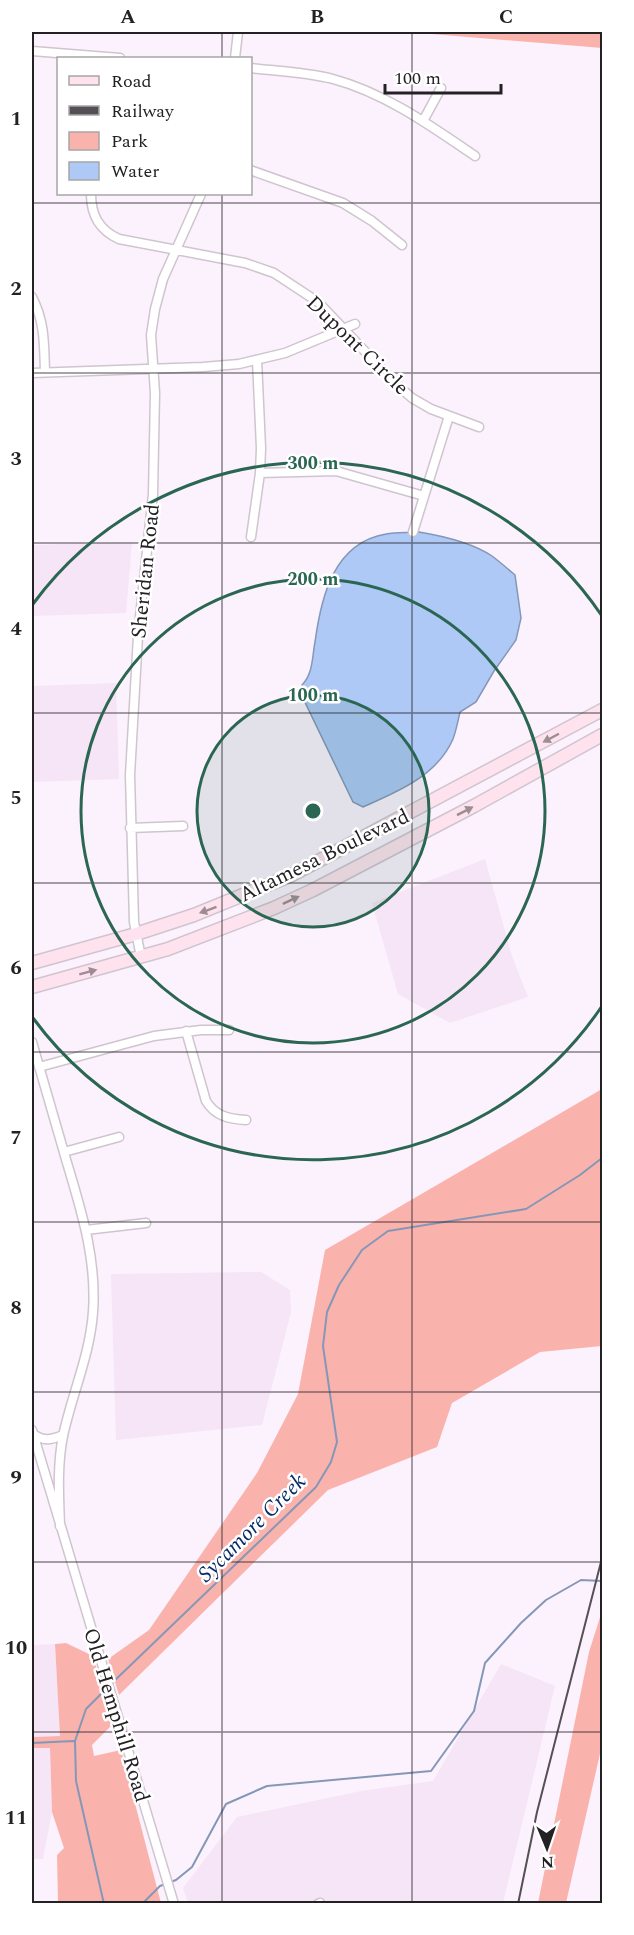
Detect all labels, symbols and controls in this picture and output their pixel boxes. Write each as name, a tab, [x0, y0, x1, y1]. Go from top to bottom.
text: A	[120, 2, 136, 32]
text: B	[310, 2, 324, 32]
text: C	[499, 2, 513, 32]
legend	[57, 57, 252, 195]
scale bar	[385, 57, 500, 95]
text: 100 m	[394, 65, 441, 92]
text: Road	[111, 68, 152, 95]
text: Railway	[111, 98, 175, 125]
text: 1	[10, 104, 22, 134]
text: Park	[111, 128, 148, 155]
text: Water	[111, 158, 159, 185]
text: 2	[10, 274, 22, 304]
street label: Dupont Circle	[298, 288, 416, 403]
text: 3	[10, 444, 22, 474]
text: 300 m	[287, 450, 339, 477]
street label: Sheridan Road	[123, 502, 169, 640]
text: 200 m	[287, 566, 339, 593]
text: 4	[10, 614, 22, 644]
text: 100 m	[287, 682, 339, 709]
one-way arrow	[542, 733, 559, 743]
text: 5	[10, 783, 22, 813]
street label: Altamesa Boulevard	[234, 801, 415, 911]
centre of rings	[303, 801, 323, 821]
one-way arrow	[457, 806, 474, 816]
one-way arrow	[283, 895, 300, 904]
one-way arrow	[199, 906, 217, 915]
text: 6	[10, 953, 22, 983]
one-way arrow	[79, 967, 97, 976]
text: 7	[10, 1123, 22, 1153]
text: 8	[10, 1293, 22, 1323]
text: 9	[10, 1463, 22, 1493]
water label: Sycamore Creek	[190, 1466, 314, 1590]
street label: Old Hemphill Road	[74, 1624, 158, 1806]
text: 10	[5, 1633, 27, 1663]
text: 11	[5, 1803, 27, 1833]
north arrow	[517, 1818, 577, 1878]
text: N	[541, 1850, 554, 1874]

